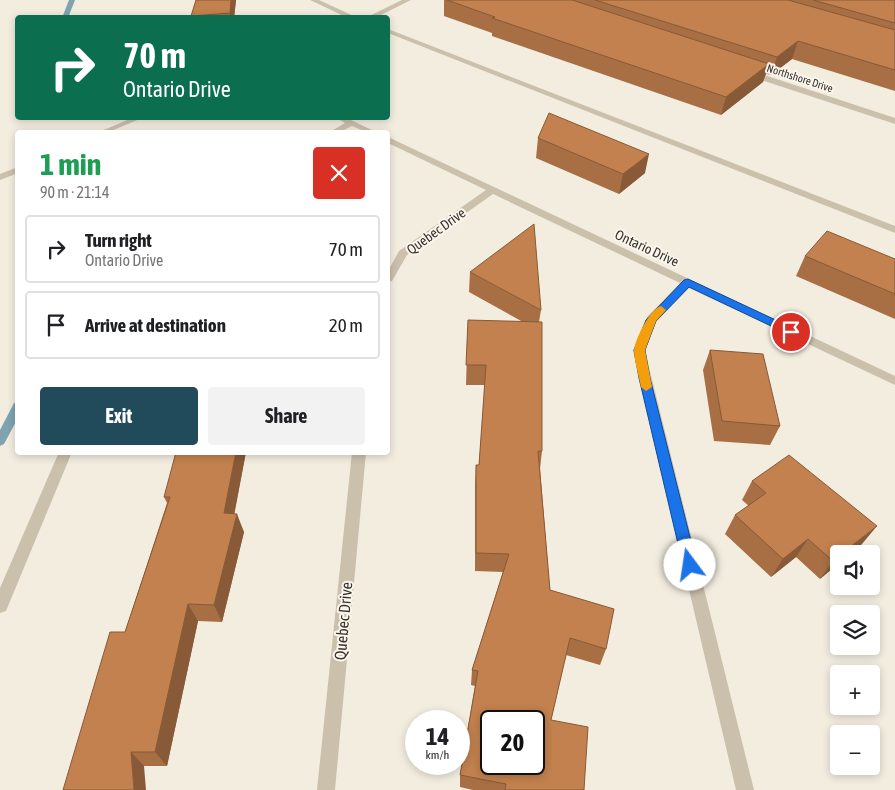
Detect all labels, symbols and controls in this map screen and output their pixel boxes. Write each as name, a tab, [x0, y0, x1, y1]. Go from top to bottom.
icon: right	[40, 35, 105, 100]
text: 70 m	[123, 35, 186, 75]
street label: Northshore Drive	[765, 62, 835, 94]
text: Ontario Drive	[123, 76, 231, 102]
text: 1 min	[40, 147, 101, 181]
button: close	[313, 147, 365, 199]
text: 90 m · 21:14	[40, 183, 110, 201]
street label: Quebec Drive	[404, 204, 468, 258]
street label: Ontario Drive	[613, 226, 681, 270]
text: Turn right	[85, 229, 152, 251]
icon: right	[42, 235, 70, 263]
text: 70 m	[329, 238, 363, 260]
text: Ontario Drive	[85, 251, 163, 269]
icon: arrive	[42, 311, 70, 339]
pin	[770, 311, 812, 353]
text: Arrive at destination	[85, 314, 226, 336]
text: 20 m	[329, 314, 363, 336]
icon: arrive	[777, 318, 805, 346]
button: Exit	[40, 387, 198, 445]
button: Share	[208, 387, 365, 445]
position arrow	[663, 538, 715, 590]
map controls	[830, 545, 880, 775]
button: sound	[830, 545, 880, 595]
street label: Quebec Drive	[331, 581, 355, 661]
button: layers	[830, 605, 880, 655]
button: +	[830, 665, 880, 715]
speed limit sign: 20	[480, 710, 545, 775]
text: 14	[426, 722, 449, 750]
button: −	[830, 725, 880, 775]
text: km/h	[426, 748, 449, 762]

